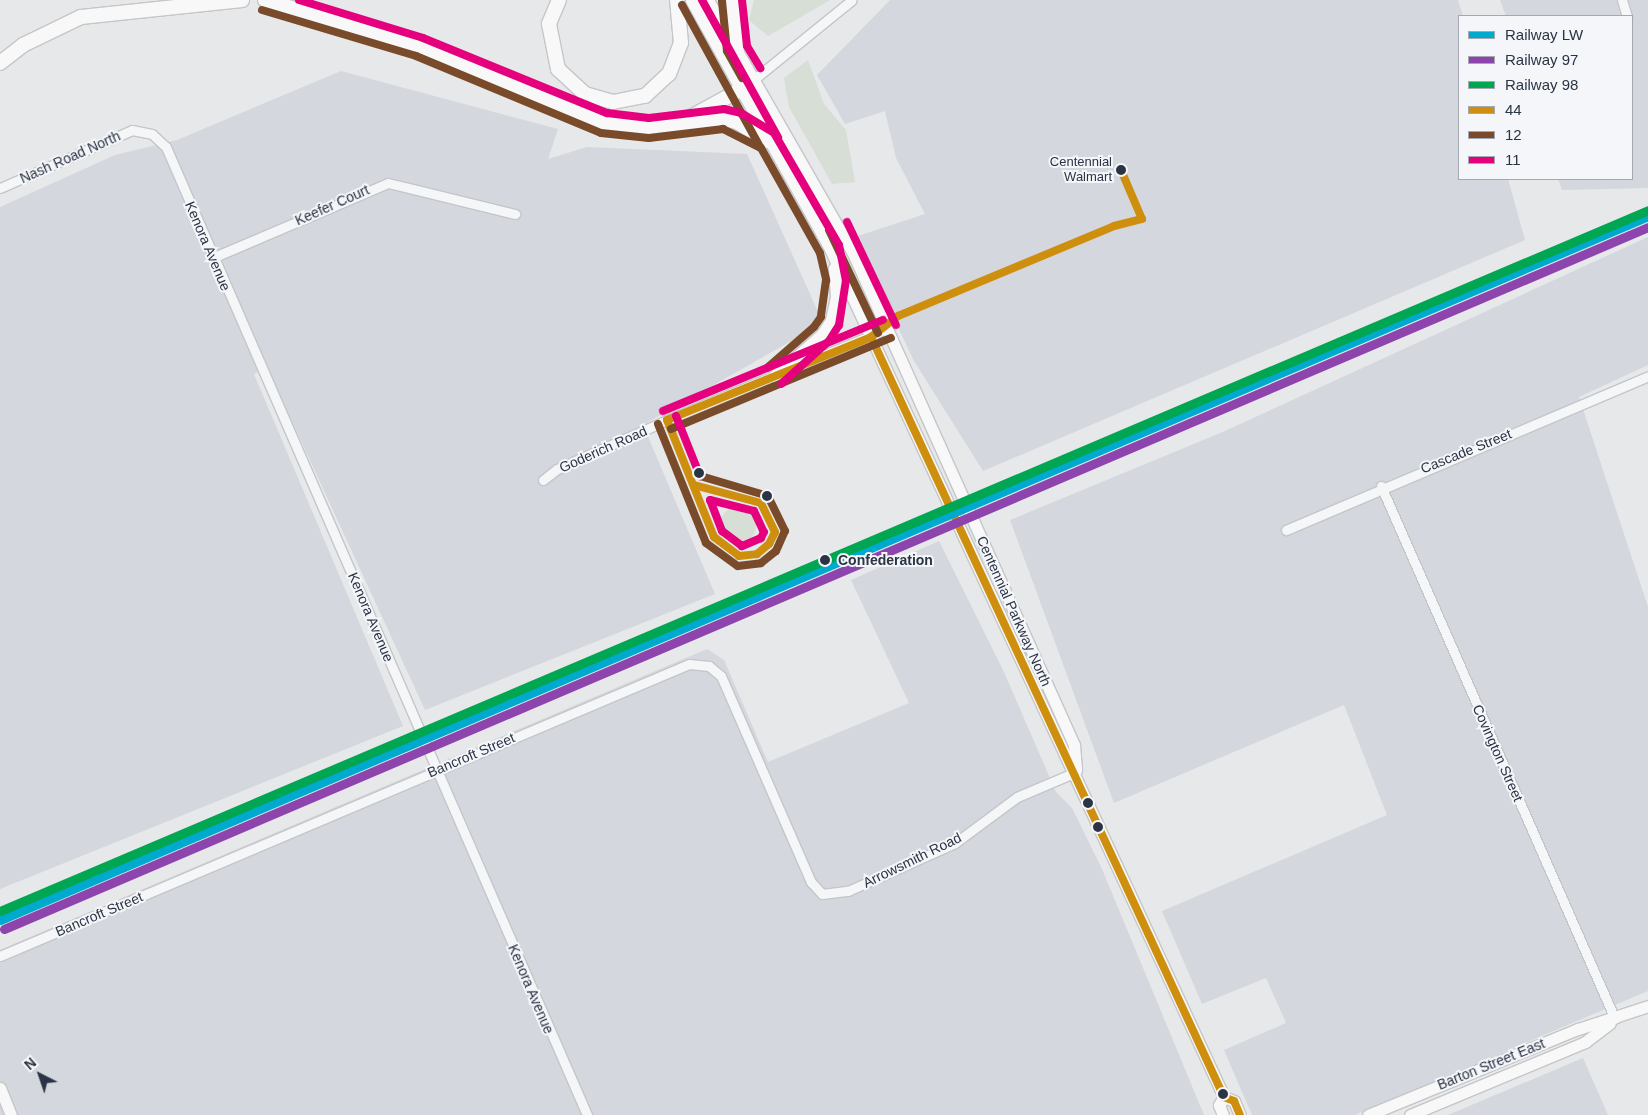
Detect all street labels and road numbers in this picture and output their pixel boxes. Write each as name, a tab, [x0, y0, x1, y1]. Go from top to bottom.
street label: Nash Road North	[17, 127, 123, 187]
street label: Keefer Court	[292, 181, 372, 229]
street label: Kenora Avenue	[181, 198, 235, 294]
street label: Goderich Road	[557, 422, 649, 476]
street label: Cascade Street	[1418, 425, 1514, 477]
street label: Centennial Parkway North	[973, 533, 1055, 689]
street label: Kenora Avenue	[344, 569, 398, 665]
street label: Covington Street	[1469, 702, 1527, 804]
street label: Bancroft Street	[425, 729, 517, 781]
street label: Arrowsmith Road	[860, 829, 964, 891]
street label: Bancroft Street	[53, 888, 145, 940]
street label: Kenora Avenue	[504, 941, 558, 1037]
street label: Barton Street East	[1435, 1035, 1547, 1093]

